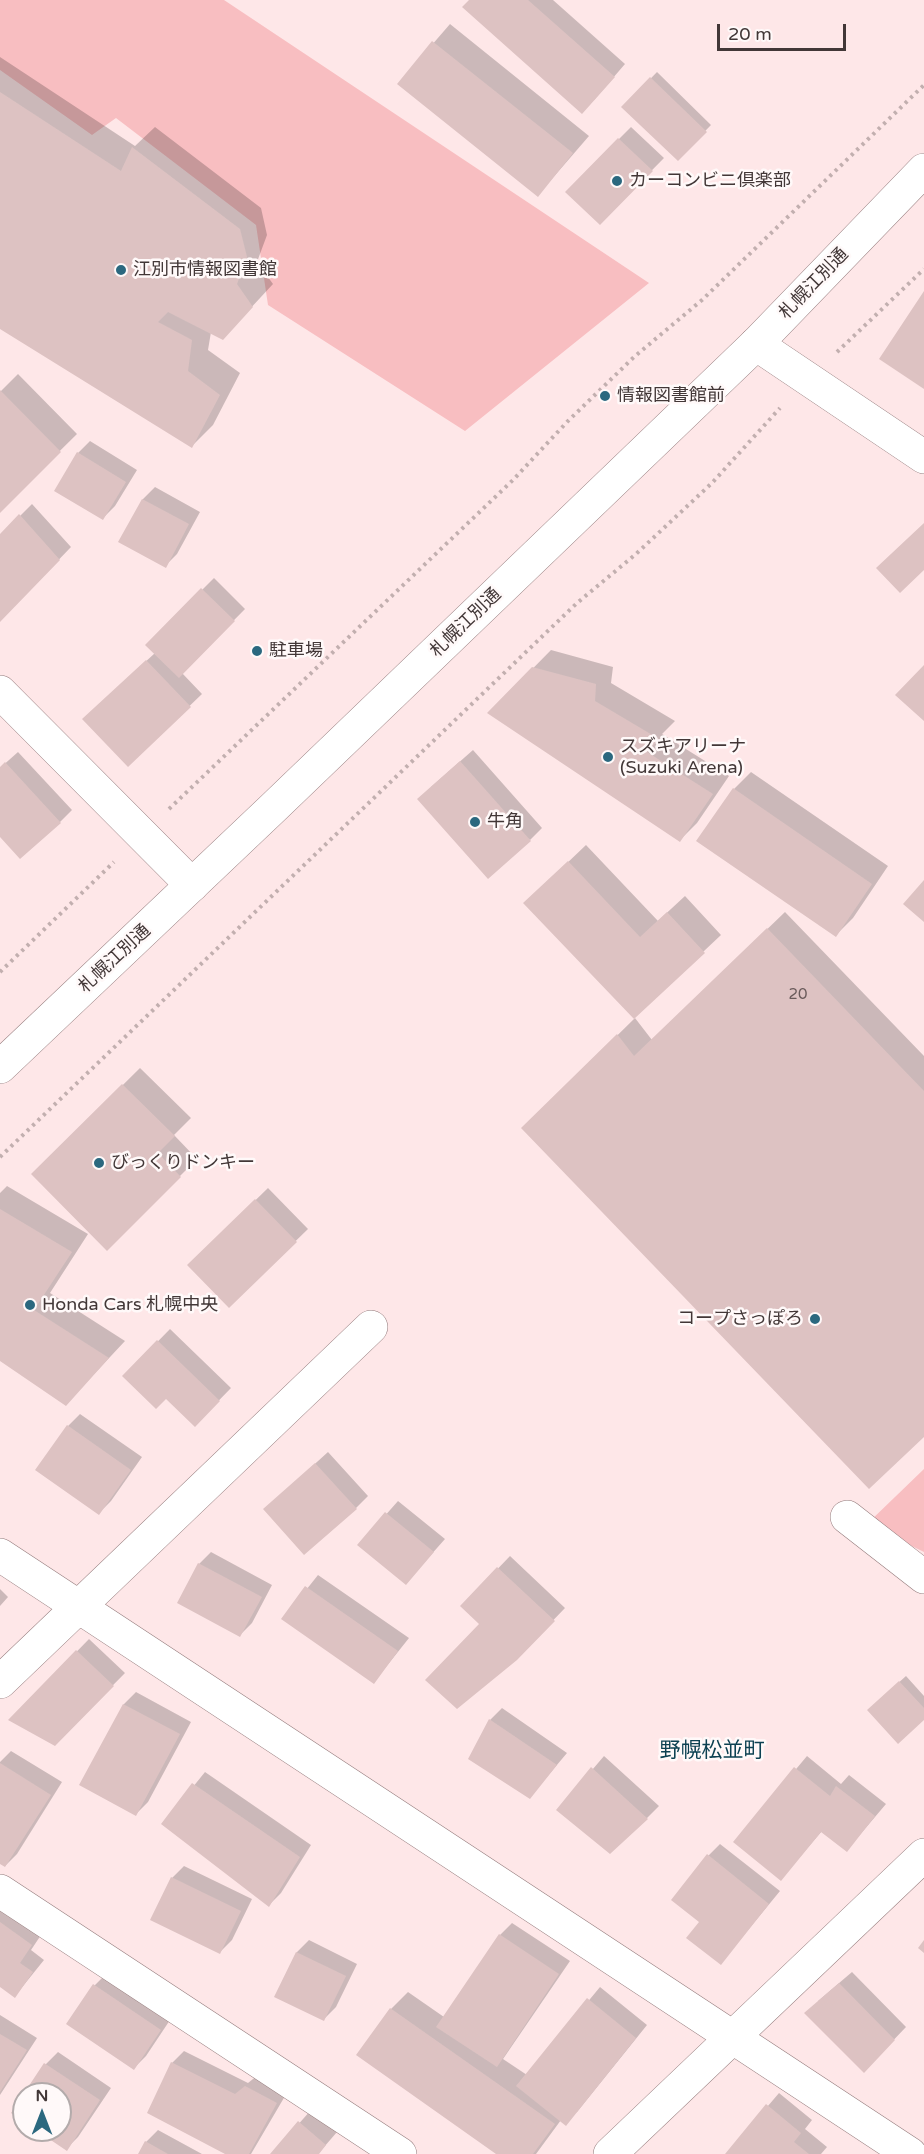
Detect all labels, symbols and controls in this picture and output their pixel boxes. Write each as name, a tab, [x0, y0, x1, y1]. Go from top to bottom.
scale bar	[720, 12, 849, 50]
text: 20 m	[728, 23, 772, 45]
place label: カーコンビニ倶楽部	[629, 170, 791, 192]
marker: カーコンビニ倶楽部	[610, 174, 624, 188]
street label: 札幌江別通	[775, 244, 853, 324]
place label: 江別市情報図書館	[133, 259, 277, 281]
marker: 江別市情報図書館	[114, 263, 128, 277]
place label: 情報図書館前	[617, 385, 725, 407]
marker: 情報図書館前	[598, 389, 612, 403]
street label: 札幌江別通	[426, 584, 506, 662]
place label: 駐車場	[269, 640, 323, 662]
marker: 駐車場	[250, 644, 264, 658]
place label: スズキアリーナ (Suzuki Arena)	[620, 736, 746, 778]
marker: スズキアリーナ (Suzuki Arena)	[601, 750, 615, 764]
place label: 牛角	[487, 811, 523, 833]
marker: 牛角	[468, 815, 482, 829]
street label: 札幌江別通	[75, 920, 155, 998]
house number: 20	[789, 986, 807, 1004]
place label: びっくりドンキー	[111, 1152, 255, 1174]
marker: びっくりドンキー	[92, 1156, 106, 1170]
place label: Honda Cars 札幌中央	[42, 1294, 218, 1316]
marker: Honda Cars 札幌中央	[23, 1298, 37, 1312]
place label: コープさっぽろ	[677, 1308, 803, 1330]
marker: コープさっぽろ	[808, 1312, 822, 1326]
district label: 野幌松並町	[660, 1738, 764, 1764]
north arrow	[12, 2082, 72, 2142]
text: N	[36, 2086, 48, 2106]

